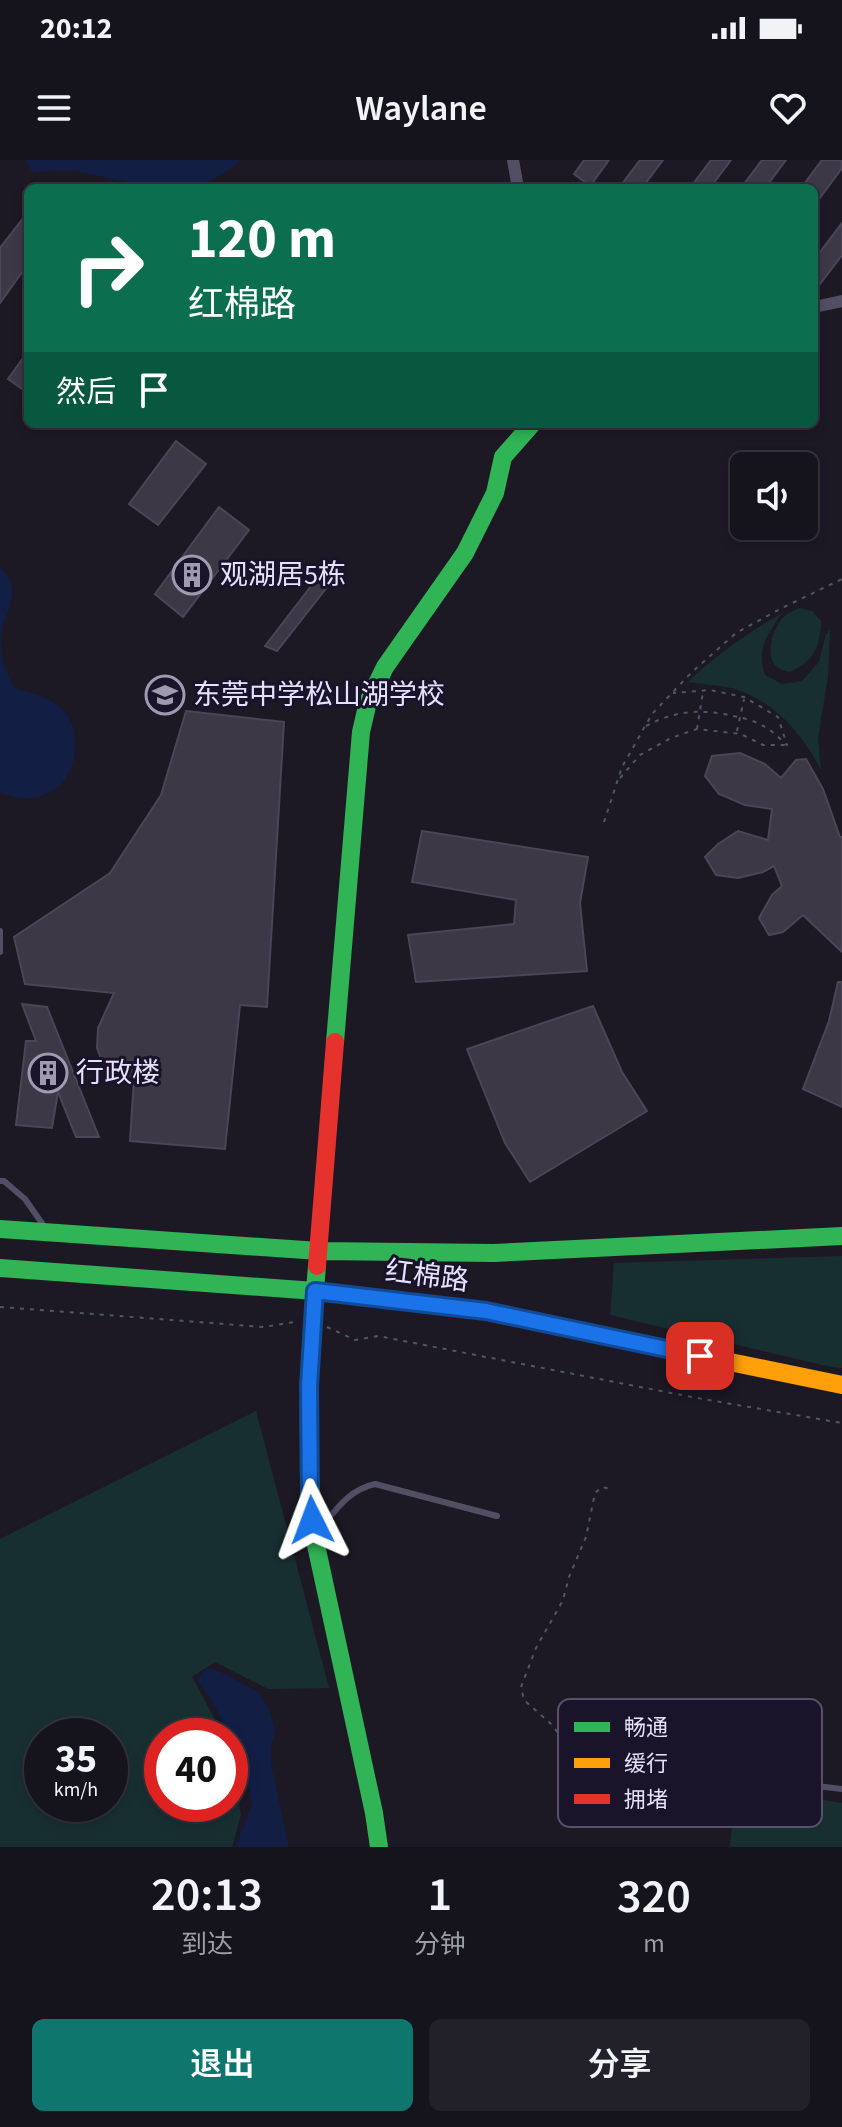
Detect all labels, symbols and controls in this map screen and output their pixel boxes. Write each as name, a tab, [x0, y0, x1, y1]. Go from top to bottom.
text: 20:12	[40, 7, 112, 50]
text: Waylane	[355, 83, 487, 134]
icon: menu	[32, 86, 76, 130]
icon: heart	[766, 86, 810, 130]
text: 120 m	[188, 200, 336, 279]
icon: right	[56, 216, 160, 320]
text: 红棉路	[188, 279, 296, 330]
icon: arrive	[132, 368, 176, 412]
text: 然后	[56, 371, 116, 414]
map controls	[730, 452, 818, 540]
button: sound	[730, 452, 818, 540]
building icon: 观湖居5栋	[171, 554, 213, 596]
place label: 观湖居5栋	[220, 555, 346, 595]
school or university icon: 东莞中学松山湖学校	[144, 674, 186, 716]
place label: 东莞中学松山湖学校	[193, 675, 445, 715]
building icon: 行政楼	[27, 1052, 69, 1094]
place label: 行政楼	[76, 1053, 160, 1093]
street label: 红棉路	[383, 1251, 471, 1301]
pin	[666, 1322, 734, 1390]
icon: arrive	[678, 1334, 722, 1378]
position arrow	[270, 1478, 354, 1562]
legend	[558, 1699, 822, 1827]
text: 畅通	[624, 1712, 668, 1744]
speed limit sign: 40	[144, 1718, 248, 1822]
text: 35	[55, 1731, 97, 1788]
text: 缓行	[624, 1748, 668, 1780]
text: km/h	[54, 1776, 98, 1804]
text: 拥堵	[624, 1784, 668, 1816]
text: 20:13	[151, 1861, 263, 1929]
text: 1	[428, 1861, 452, 1929]
text: 320	[617, 1863, 691, 1931]
text: m	[643, 1925, 665, 1962]
text: 到达	[181, 1926, 233, 1963]
text: 分钟	[414, 1926, 466, 1963]
button: 退出	[32, 2019, 413, 2111]
button: 分享	[429, 2019, 810, 2111]

